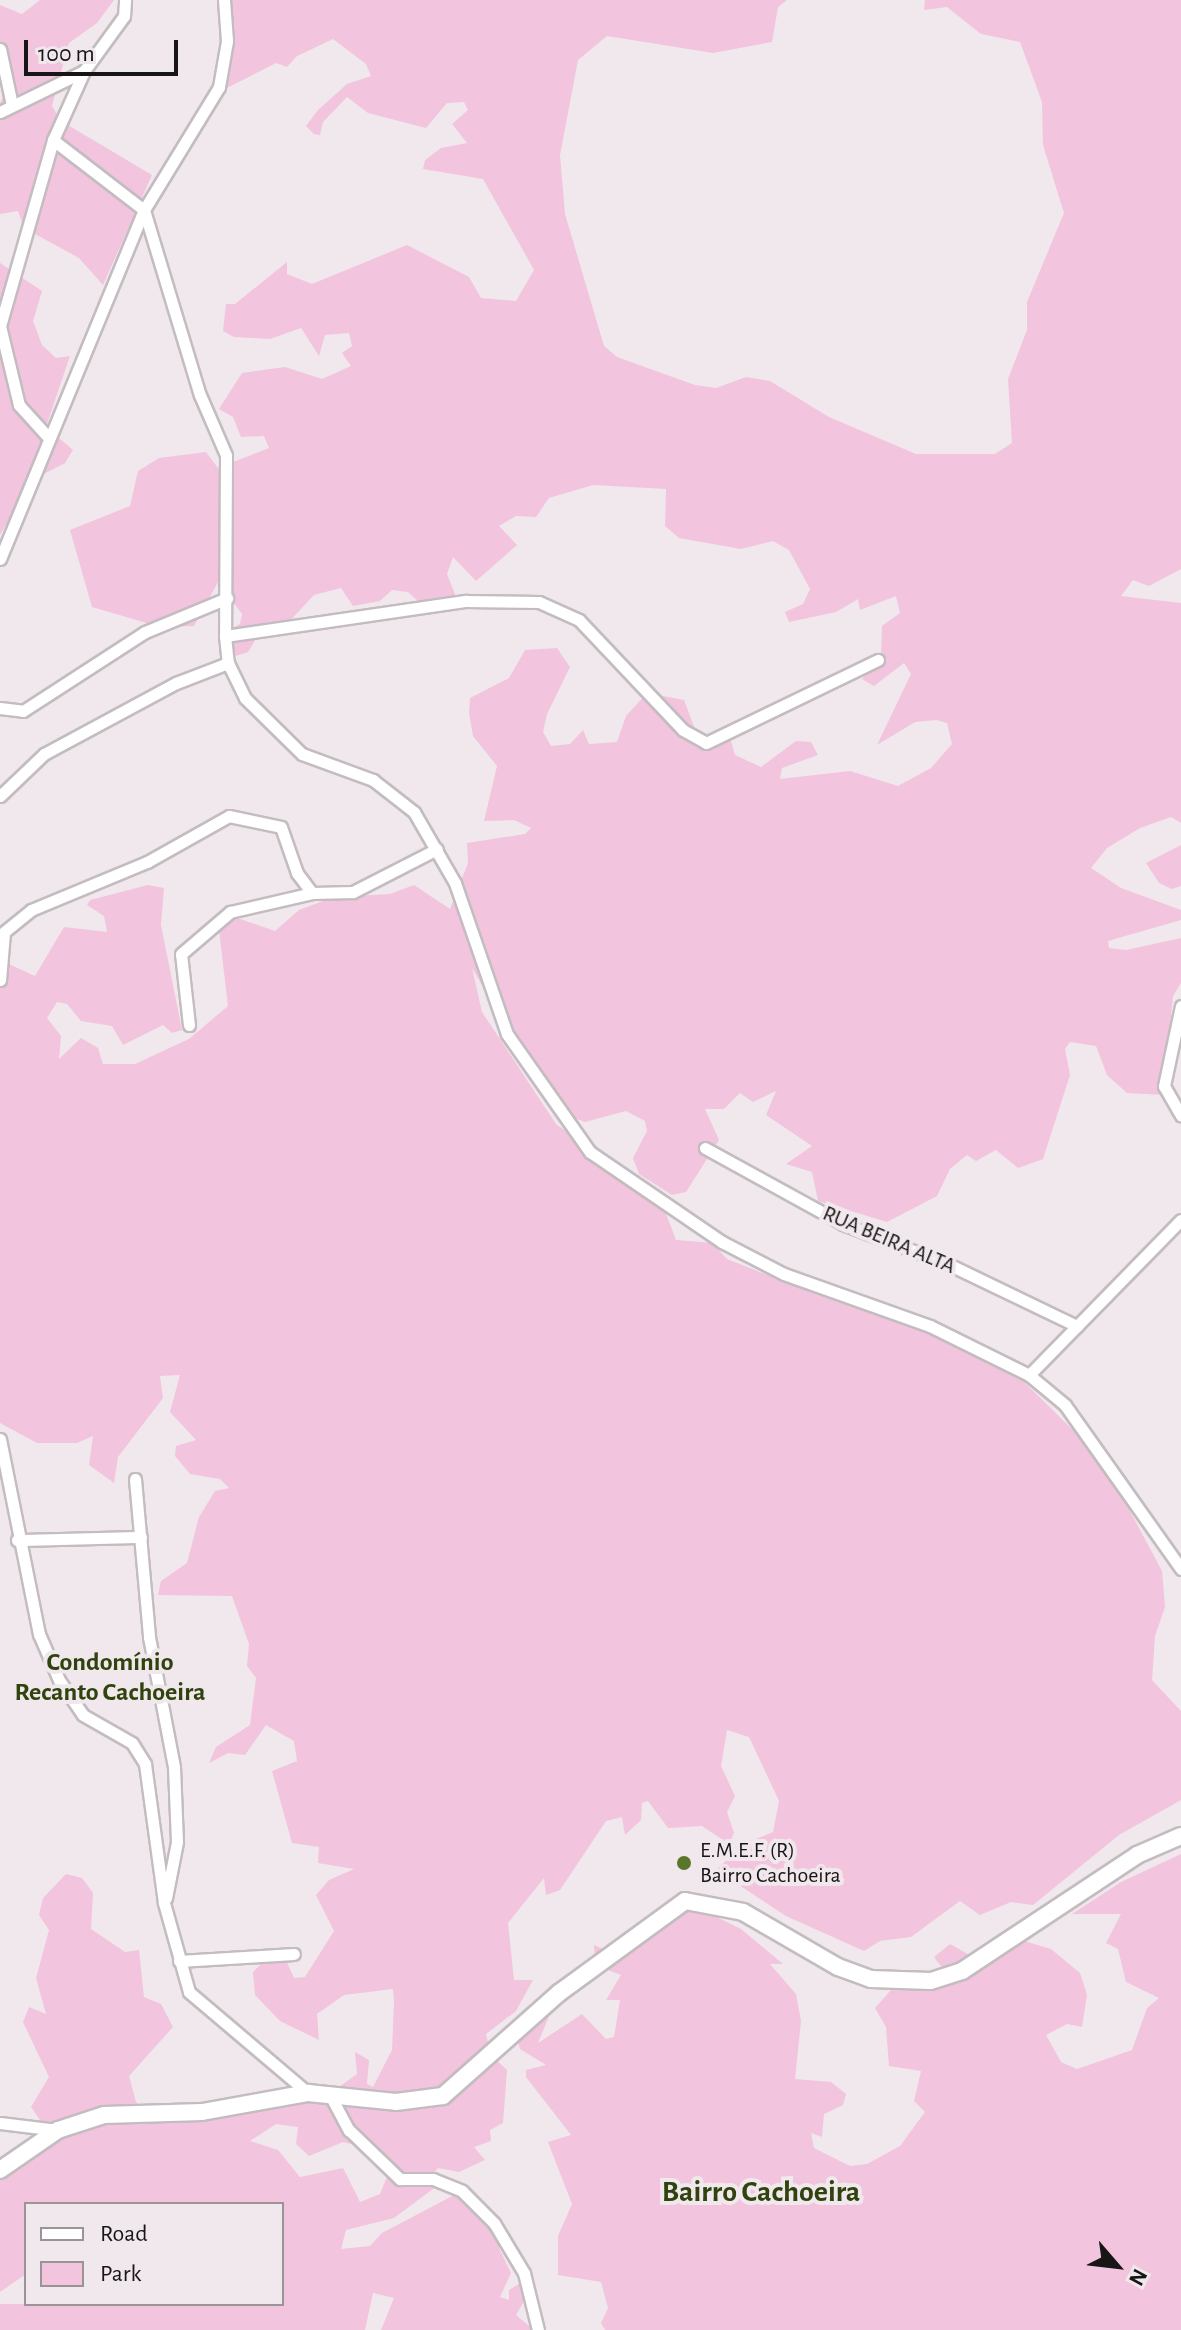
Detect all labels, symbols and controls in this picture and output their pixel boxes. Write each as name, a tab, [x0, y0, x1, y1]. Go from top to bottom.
scale bar	[28, 24, 182, 74]
text: 100 m	[38, 42, 95, 66]
street label: RUA BEIRA ALTA	[819, 1200, 959, 1280]
district label: Condomínio Recanto Cachoeira	[15, 1647, 205, 1708]
place label: E.M.E.F. (R) Bairro Cachoeira	[700, 1837, 841, 1888]
marker: E.M.E.F. (R) Bairro Cachoeira	[675, 1854, 693, 1872]
district label: Bairro Cachoeira	[662, 2174, 860, 2210]
legend	[24, 2202, 284, 2306]
text: Road	[100, 2222, 148, 2246]
north arrow	[1077, 2226, 1157, 2306]
text: Park	[100, 2262, 141, 2286]
text: N	[1125, 2265, 1151, 2289]

